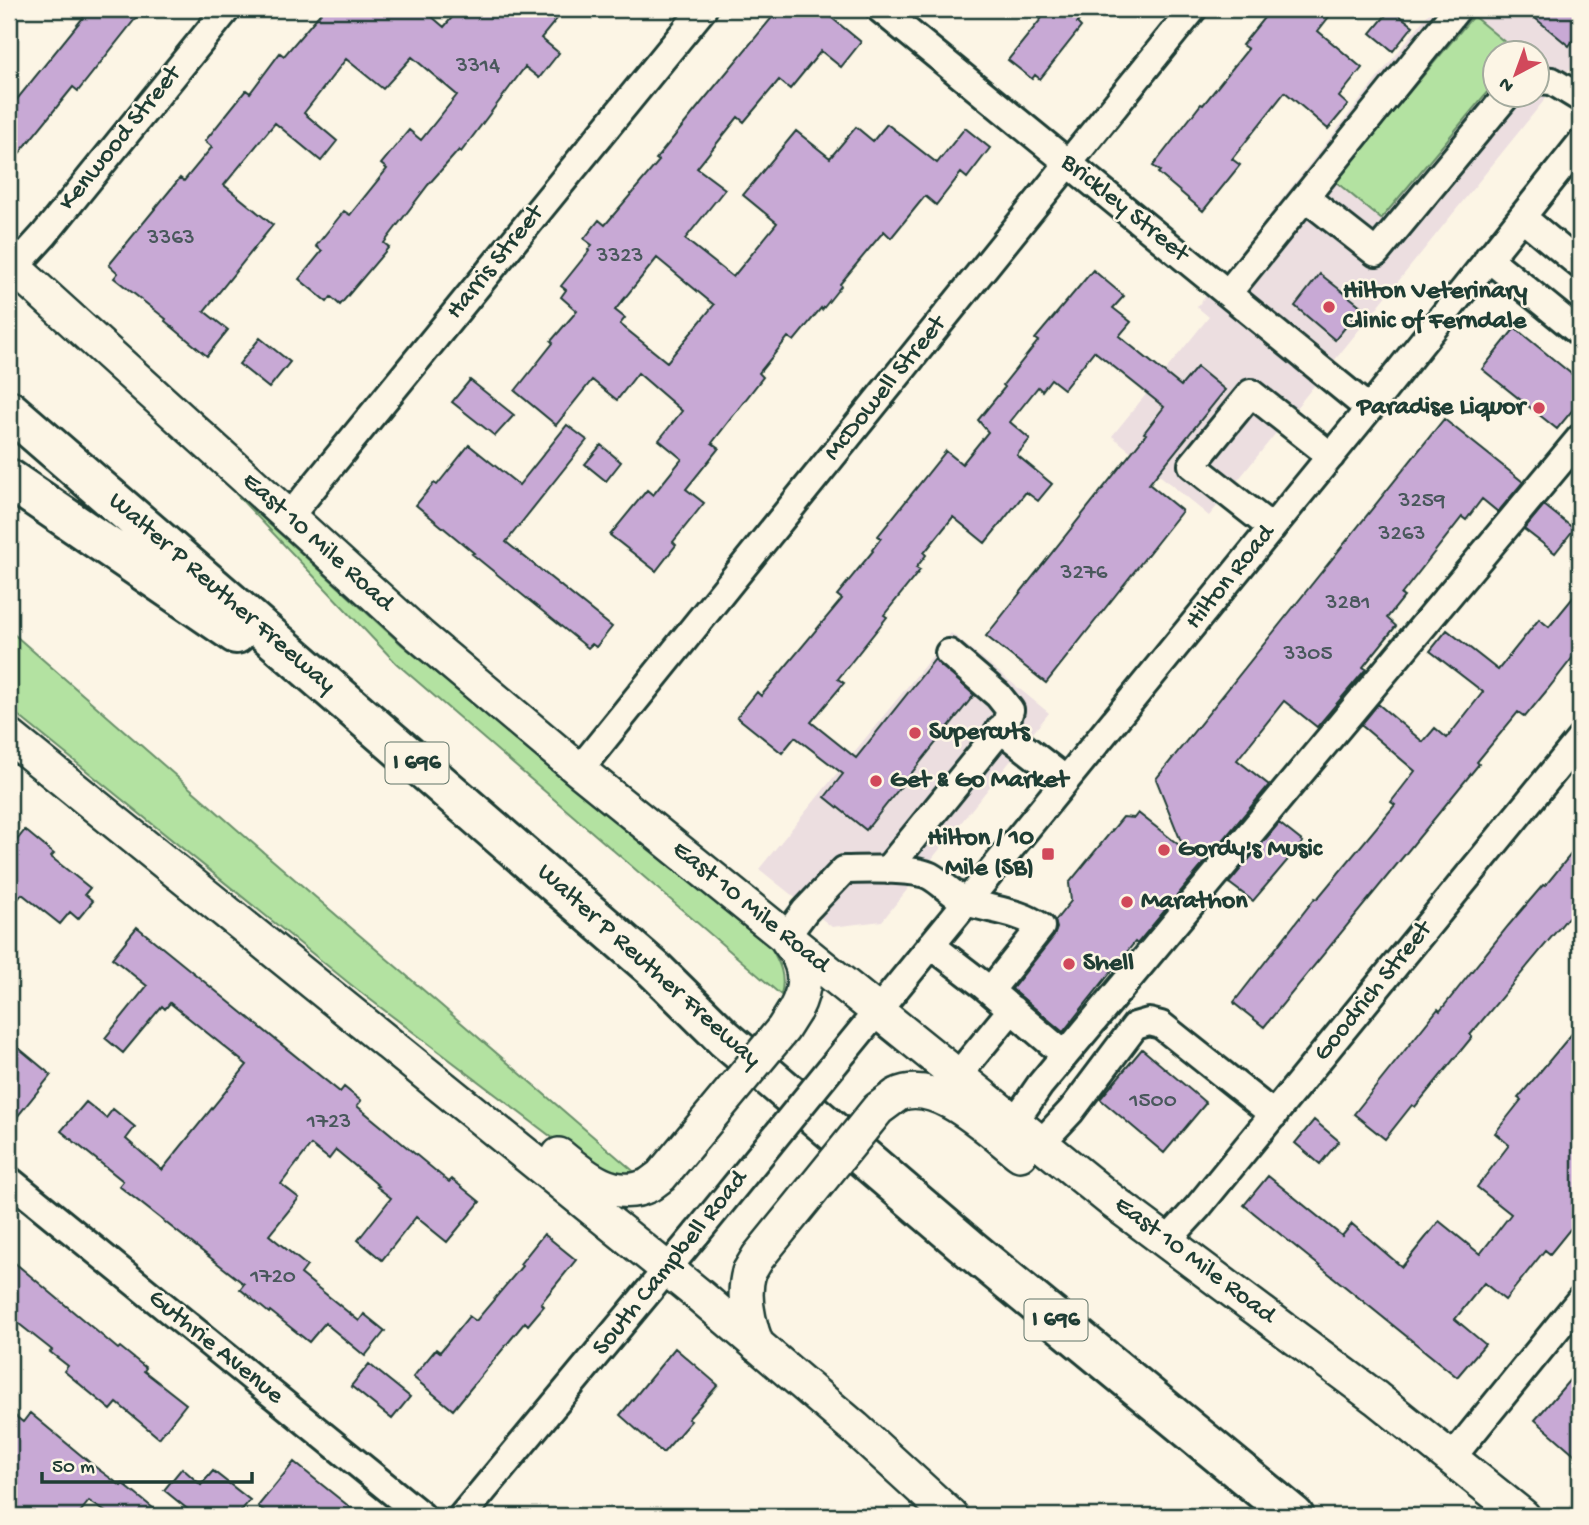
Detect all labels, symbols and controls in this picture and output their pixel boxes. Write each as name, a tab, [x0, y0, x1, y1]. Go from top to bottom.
north arrow	[1480, 38, 1550, 108]
house number: 3314	[455, 53, 500, 80]
street label: Kenwood Street	[53, 58, 191, 218]
text: N	[1495, 71, 1519, 97]
street label: Brickley Street	[1053, 147, 1196, 272]
street label: Harris Street	[440, 198, 553, 327]
house number: 3363	[146, 225, 195, 252]
house number: 3323	[595, 243, 644, 270]
place label: Hilton Veterinary Clinic of Ferndale	[1343, 277, 1528, 338]
marker: Hilton Veterinary Clinic of Ferndale	[1321, 299, 1337, 315]
street label: McDowell Street	[818, 308, 956, 468]
place label: Paradise Liquor	[1355, 393, 1528, 424]
marker: Paradise Liquor	[1531, 400, 1547, 416]
street label: East 10 Mile Road	[234, 467, 401, 621]
street label: Walter P Reuther Freeway	[101, 487, 341, 701]
house number: 3259	[1398, 488, 1446, 515]
street label: Hilton Road	[1179, 518, 1284, 637]
house number: 3263	[1378, 521, 1425, 548]
house number: 3276	[1060, 560, 1108, 587]
house number: 3281	[1324, 590, 1371, 617]
house number: 3305	[1282, 641, 1333, 668]
place label: Supercuts	[929, 718, 1031, 749]
marker: Supercuts	[907, 725, 923, 741]
road number: I 696	[386, 742, 448, 784]
place label: Get & Go Market	[890, 766, 1070, 797]
marker: Get & Go Market	[868, 773, 884, 789]
place label: Hilton / 10 Mile (SB)	[928, 824, 1034, 885]
street label: East 10 Mile Road	[665, 835, 837, 982]
place label: Gordy's Music	[1178, 835, 1324, 866]
marker: Gordy's Music	[1156, 842, 1172, 858]
marker: Hilton / 10 Mile (SB)	[1040, 846, 1056, 862]
street label: Walter P Reuther Freeway	[529, 858, 767, 1076]
place label: Marathon	[1141, 887, 1248, 918]
marker: Marathon	[1119, 894, 1135, 910]
street label: Goodrich Street	[1308, 914, 1442, 1068]
place label: Shell	[1083, 949, 1134, 980]
marker: Shell	[1061, 956, 1077, 972]
house number: 1500	[1128, 1088, 1177, 1115]
house number: 1723	[306, 1109, 351, 1136]
street label: South Campbell Road	[587, 1164, 756, 1363]
street label: East 10 Mile Road	[1107, 1190, 1282, 1333]
house number: 1720	[249, 1264, 296, 1291]
street label: Guthrie Avenue	[141, 1284, 290, 1413]
road number: I 696	[1024, 1300, 1088, 1340]
scale bar	[42, 1441, 252, 1485]
text: 50 m	[52, 1456, 95, 1481]

